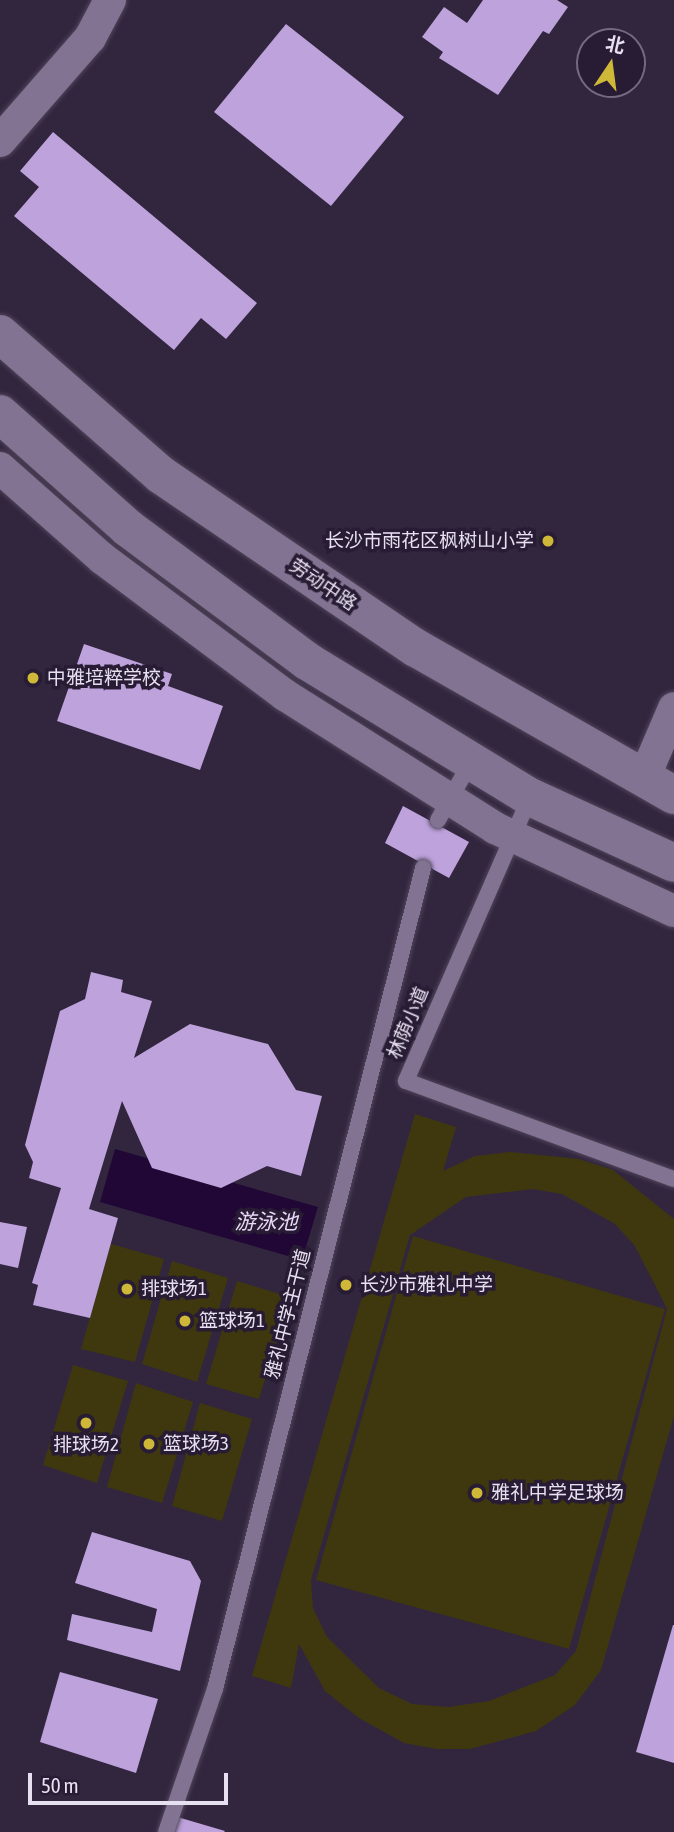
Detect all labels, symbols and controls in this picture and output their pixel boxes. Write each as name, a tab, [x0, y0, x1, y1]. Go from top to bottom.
north arrow	[576, 28, 646, 98]
text: 北	[604, 32, 627, 57]
place label: 长沙市雨花区枫树山小学	[325, 530, 534, 552]
marker: 长沙市雨花区枫树山小学	[540, 533, 556, 549]
street label: 劳动中路	[285, 554, 361, 616]
place label: 中雅培粹学校	[47, 667, 161, 689]
marker: 中雅培粹学校	[25, 670, 41, 686]
street label: 林荫小道	[383, 984, 433, 1062]
water label: 游泳池	[235, 1208, 297, 1234]
street label: 雅礼中学主干道	[261, 1247, 315, 1381]
place label: 长沙市雅礼中学	[360, 1274, 493, 1296]
marker: 长沙市雅礼中学	[338, 1277, 354, 1293]
place label: 排球场1	[141, 1278, 207, 1300]
marker: 排球场1	[119, 1281, 135, 1297]
place label: 篮球场1	[199, 1310, 265, 1332]
marker: 篮球场1	[177, 1313, 193, 1329]
marker: 排球场2	[78, 1415, 94, 1431]
place label: 篮球场3	[163, 1433, 229, 1455]
place label: 排球场2	[53, 1434, 119, 1456]
marker: 篮球场3	[141, 1436, 157, 1452]
place label: 雅礼中学足球场	[491, 1482, 624, 1504]
marker: 雅礼中学足球场	[469, 1485, 485, 1501]
scale bar	[32, 1758, 231, 1802]
text: 50 m	[41, 1773, 79, 1797]

